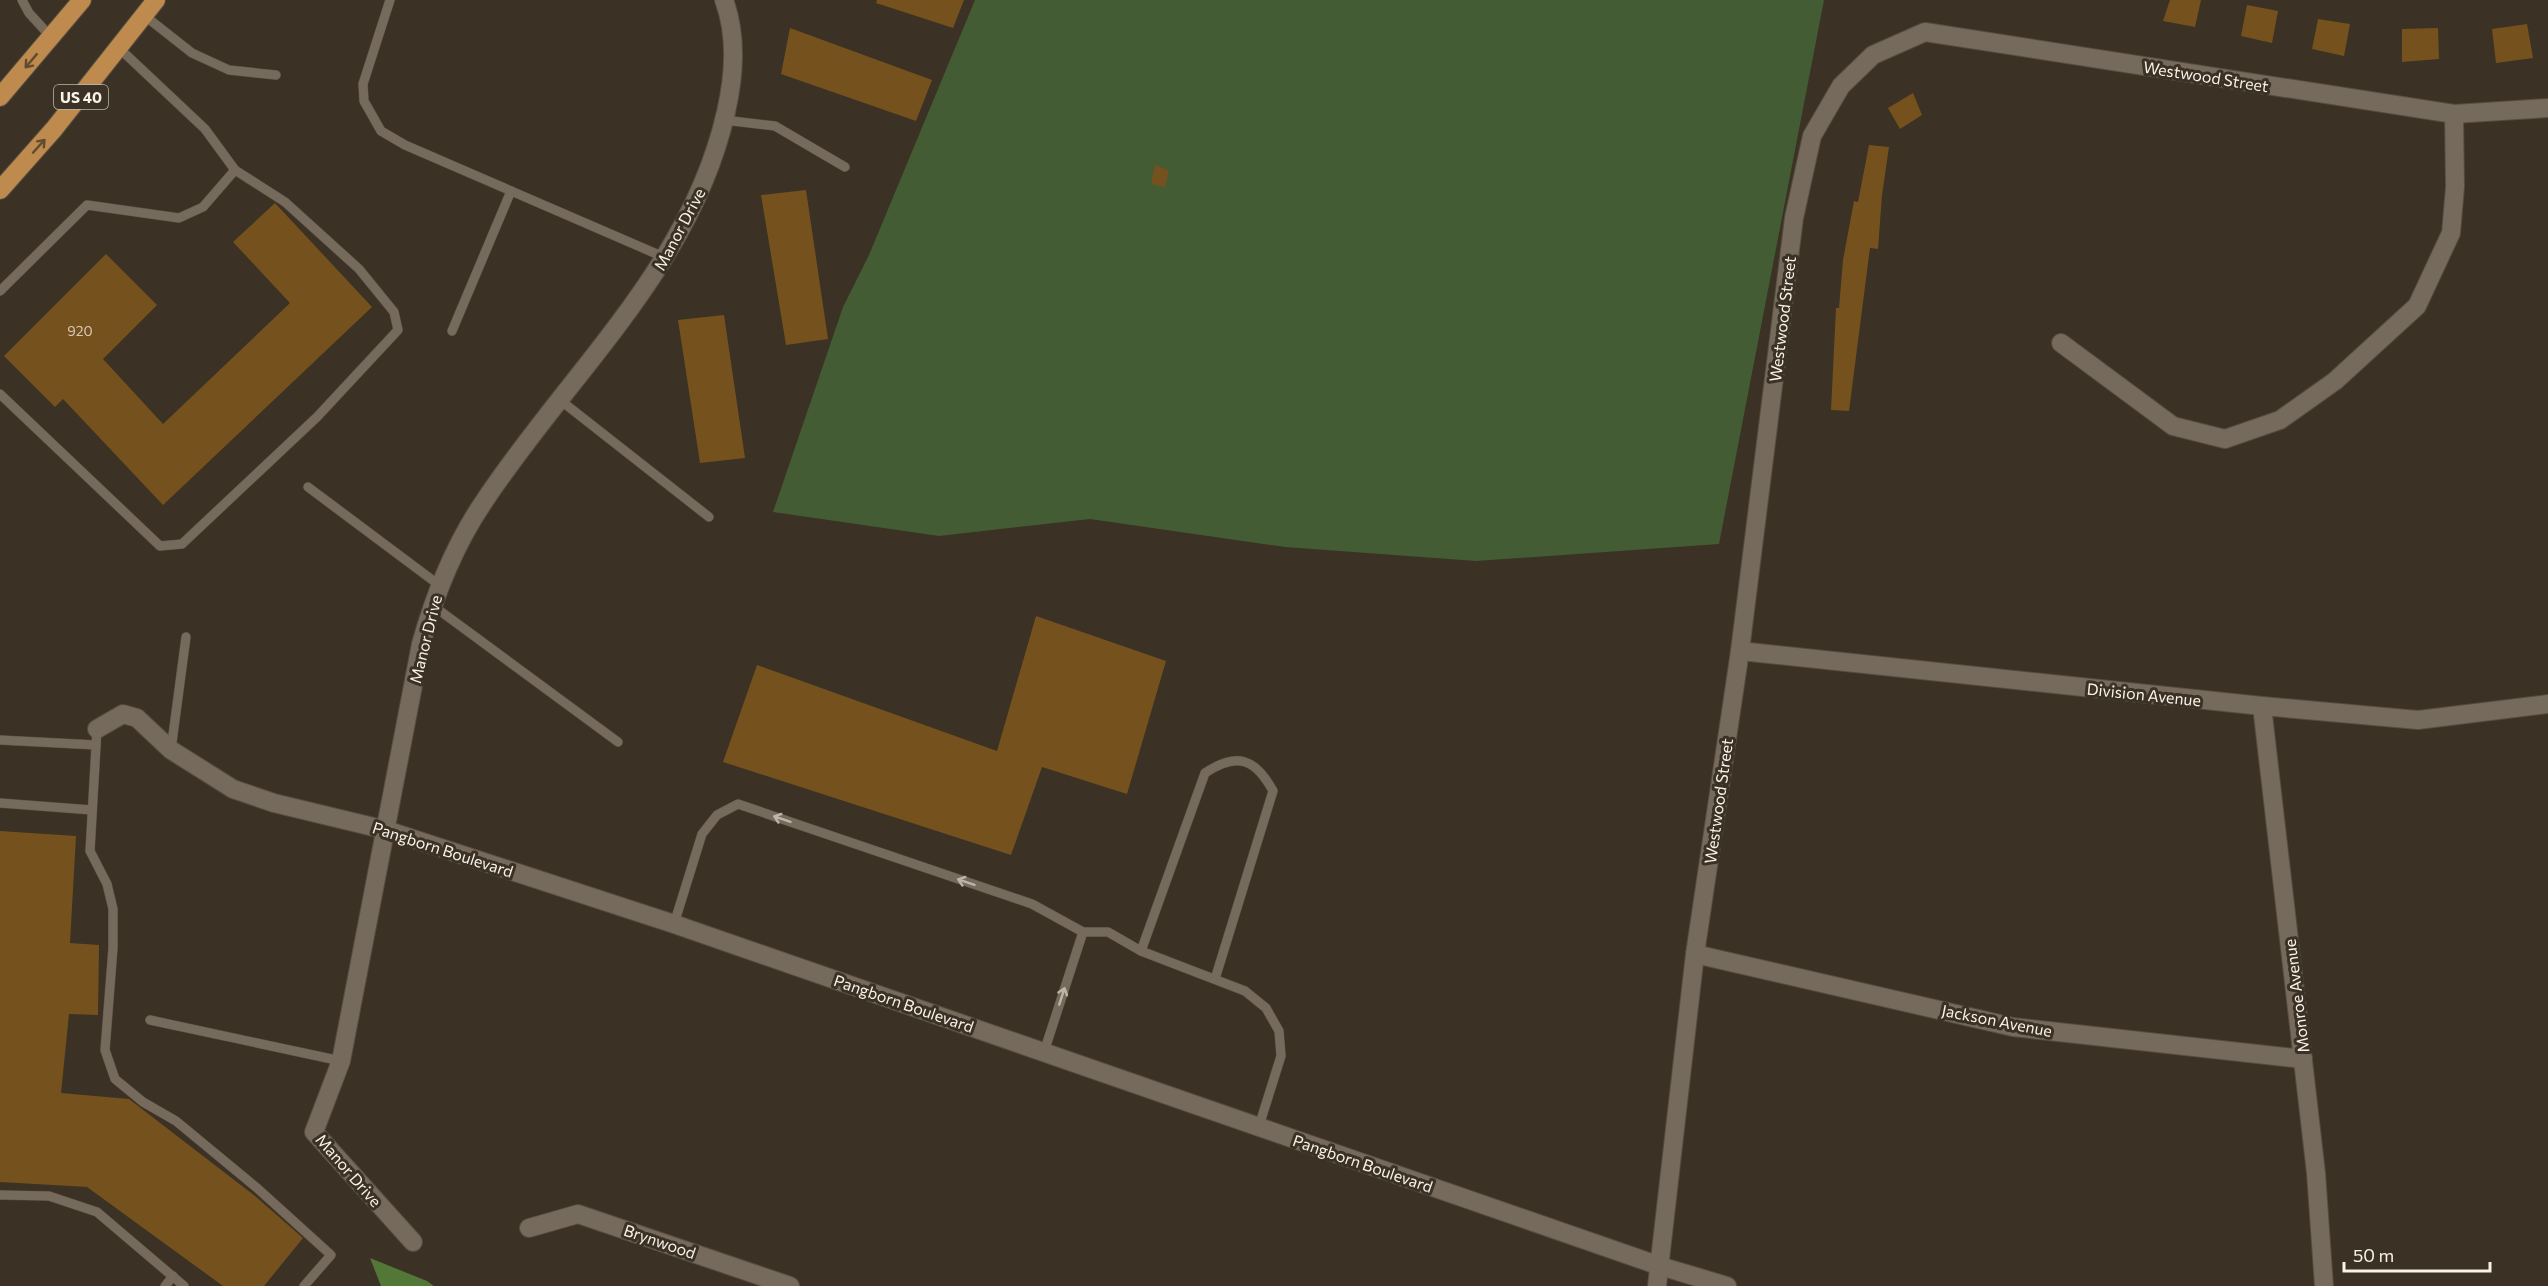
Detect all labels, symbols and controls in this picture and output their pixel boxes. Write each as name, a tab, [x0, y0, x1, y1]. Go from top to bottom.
one-way arrow	[24, 53, 38, 68]
street label: Westwood Street	[2142, 57, 2270, 95]
road number: US 40	[54, 85, 108, 109]
one-way arrow	[32, 139, 46, 154]
street label: Manor Drive	[649, 185, 709, 273]
street label: Westwood Street	[1765, 255, 1799, 383]
house number: 920	[67, 322, 93, 339]
street label: Manor Drive	[405, 593, 445, 685]
street label: Division Avenue	[2086, 679, 2202, 709]
street label: Westwood Street	[1700, 737, 1736, 865]
one-way arrow	[773, 812, 792, 823]
street label: Pangborn Boulevard	[370, 817, 516, 881]
one-way arrow	[957, 875, 976, 886]
street label: Monroe Avenue	[2280, 938, 2312, 1054]
street label: Pangborn Boulevard	[832, 970, 976, 1036]
one-way arrow	[1057, 987, 1068, 1006]
street label: Jackson Avenue	[1940, 1000, 2054, 1040]
street label: Manor Drive	[312, 1130, 386, 1210]
street label: Pangborn Boulevard	[1291, 1130, 1435, 1196]
street label: Brynwood	[622, 1220, 698, 1262]
scale bar	[2344, 1235, 2490, 1273]
text: 50 m	[2353, 1244, 2394, 1266]

